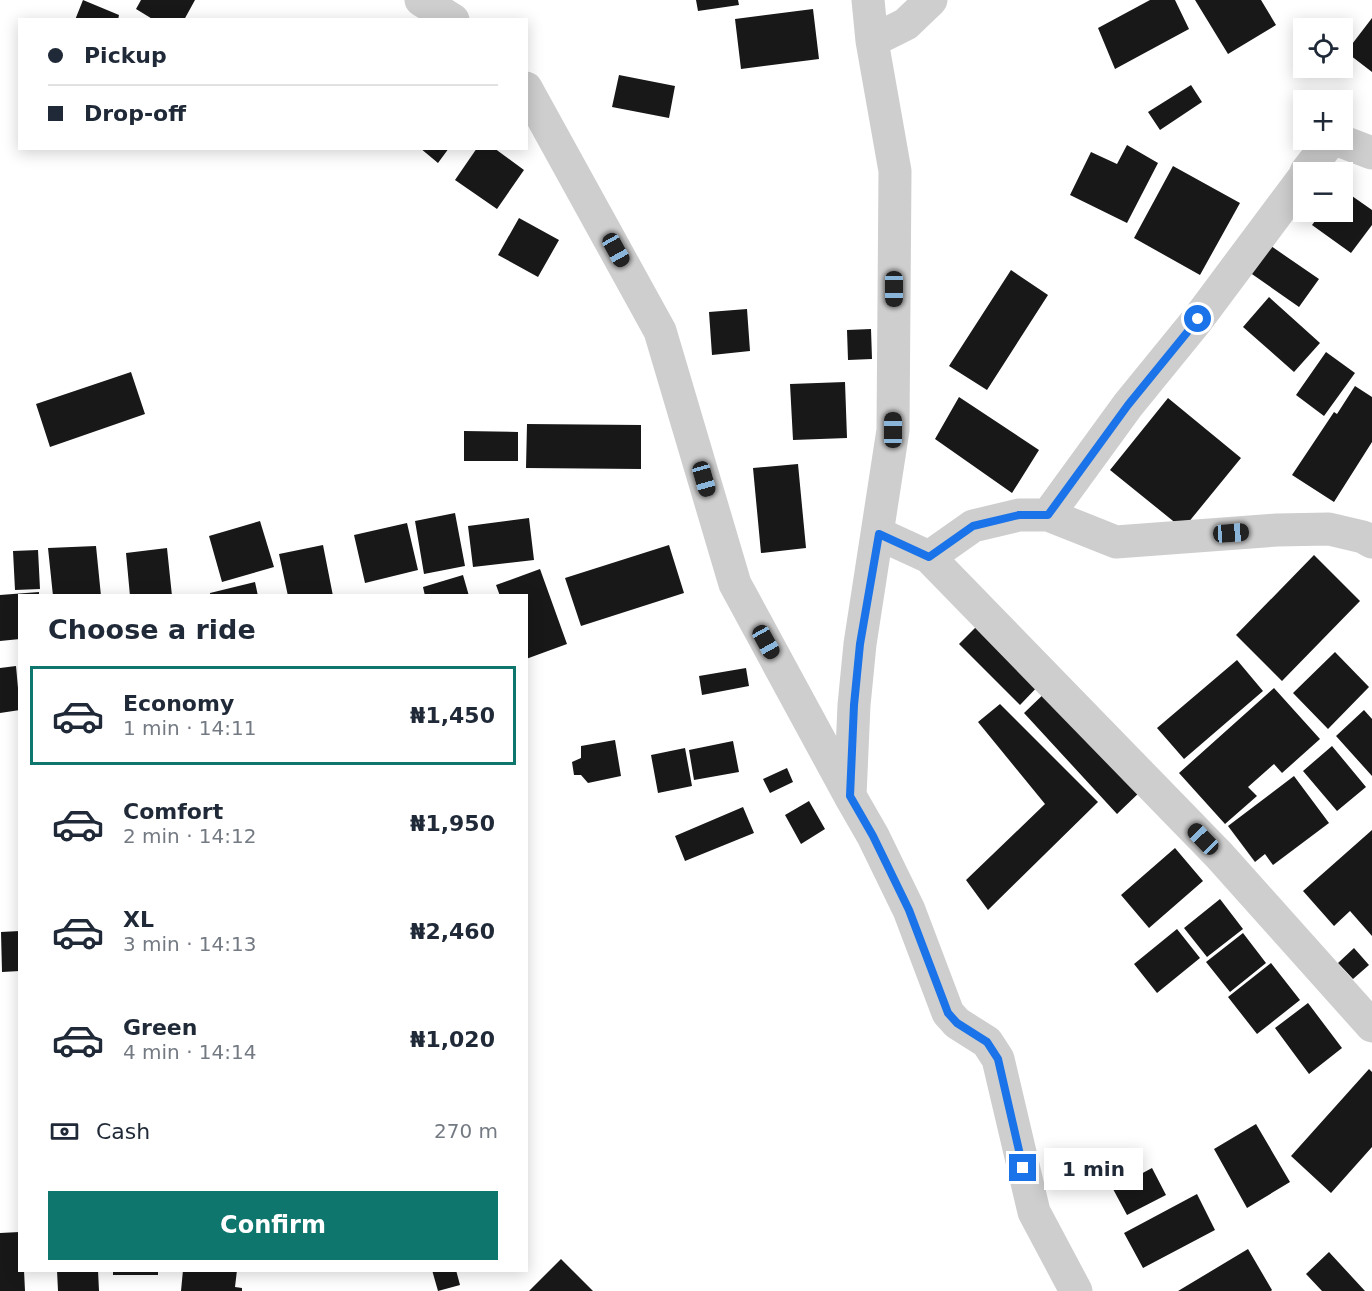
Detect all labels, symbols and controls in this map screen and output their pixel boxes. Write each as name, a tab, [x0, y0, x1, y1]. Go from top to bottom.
map controls	[1293, 18, 1353, 222]
button: locate	[1293, 18, 1353, 78]
text: Pickup	[84, 43, 167, 68]
button: +	[1293, 90, 1353, 150]
text: Drop-off	[84, 101, 186, 126]
button: −	[1293, 162, 1353, 222]
car	[599, 230, 633, 270]
car	[885, 271, 903, 307]
route start	[1184, 305, 1211, 332]
car	[884, 412, 902, 448]
car	[690, 459, 718, 499]
car	[1212, 523, 1250, 543]
text: Choose a ride	[48, 614, 256, 645]
car	[749, 622, 783, 662]
icon: car	[51, 689, 105, 743]
text: Economy	[123, 691, 234, 716]
text: ₦1,450	[410, 703, 495, 728]
text: 1 min · 14:11	[123, 716, 257, 740]
icon: car	[51, 797, 105, 851]
text: Comfort	[123, 799, 223, 824]
text: ₦1,950	[410, 811, 495, 836]
car	[1184, 820, 1222, 858]
text: 2 min · 14:12	[123, 824, 257, 848]
icon: car	[51, 905, 105, 959]
text: XL	[123, 907, 154, 932]
text: ₦2,460	[410, 919, 495, 944]
text: 3 min · 14:13	[123, 932, 257, 956]
icon: car	[51, 1013, 105, 1067]
text: Green	[123, 1015, 197, 1040]
text: ₦1,020	[410, 1027, 495, 1052]
text: 4 min · 14:14	[123, 1040, 257, 1064]
icon: cash	[48, 1115, 81, 1148]
text: Cash	[96, 1119, 150, 1144]
text: 270 m	[434, 1119, 498, 1143]
callout: 1 min	[1044, 1147, 1143, 1189]
route end	[1009, 1154, 1036, 1181]
text: 1 min	[1062, 1157, 1125, 1181]
button: Confirm	[48, 1191, 498, 1260]

